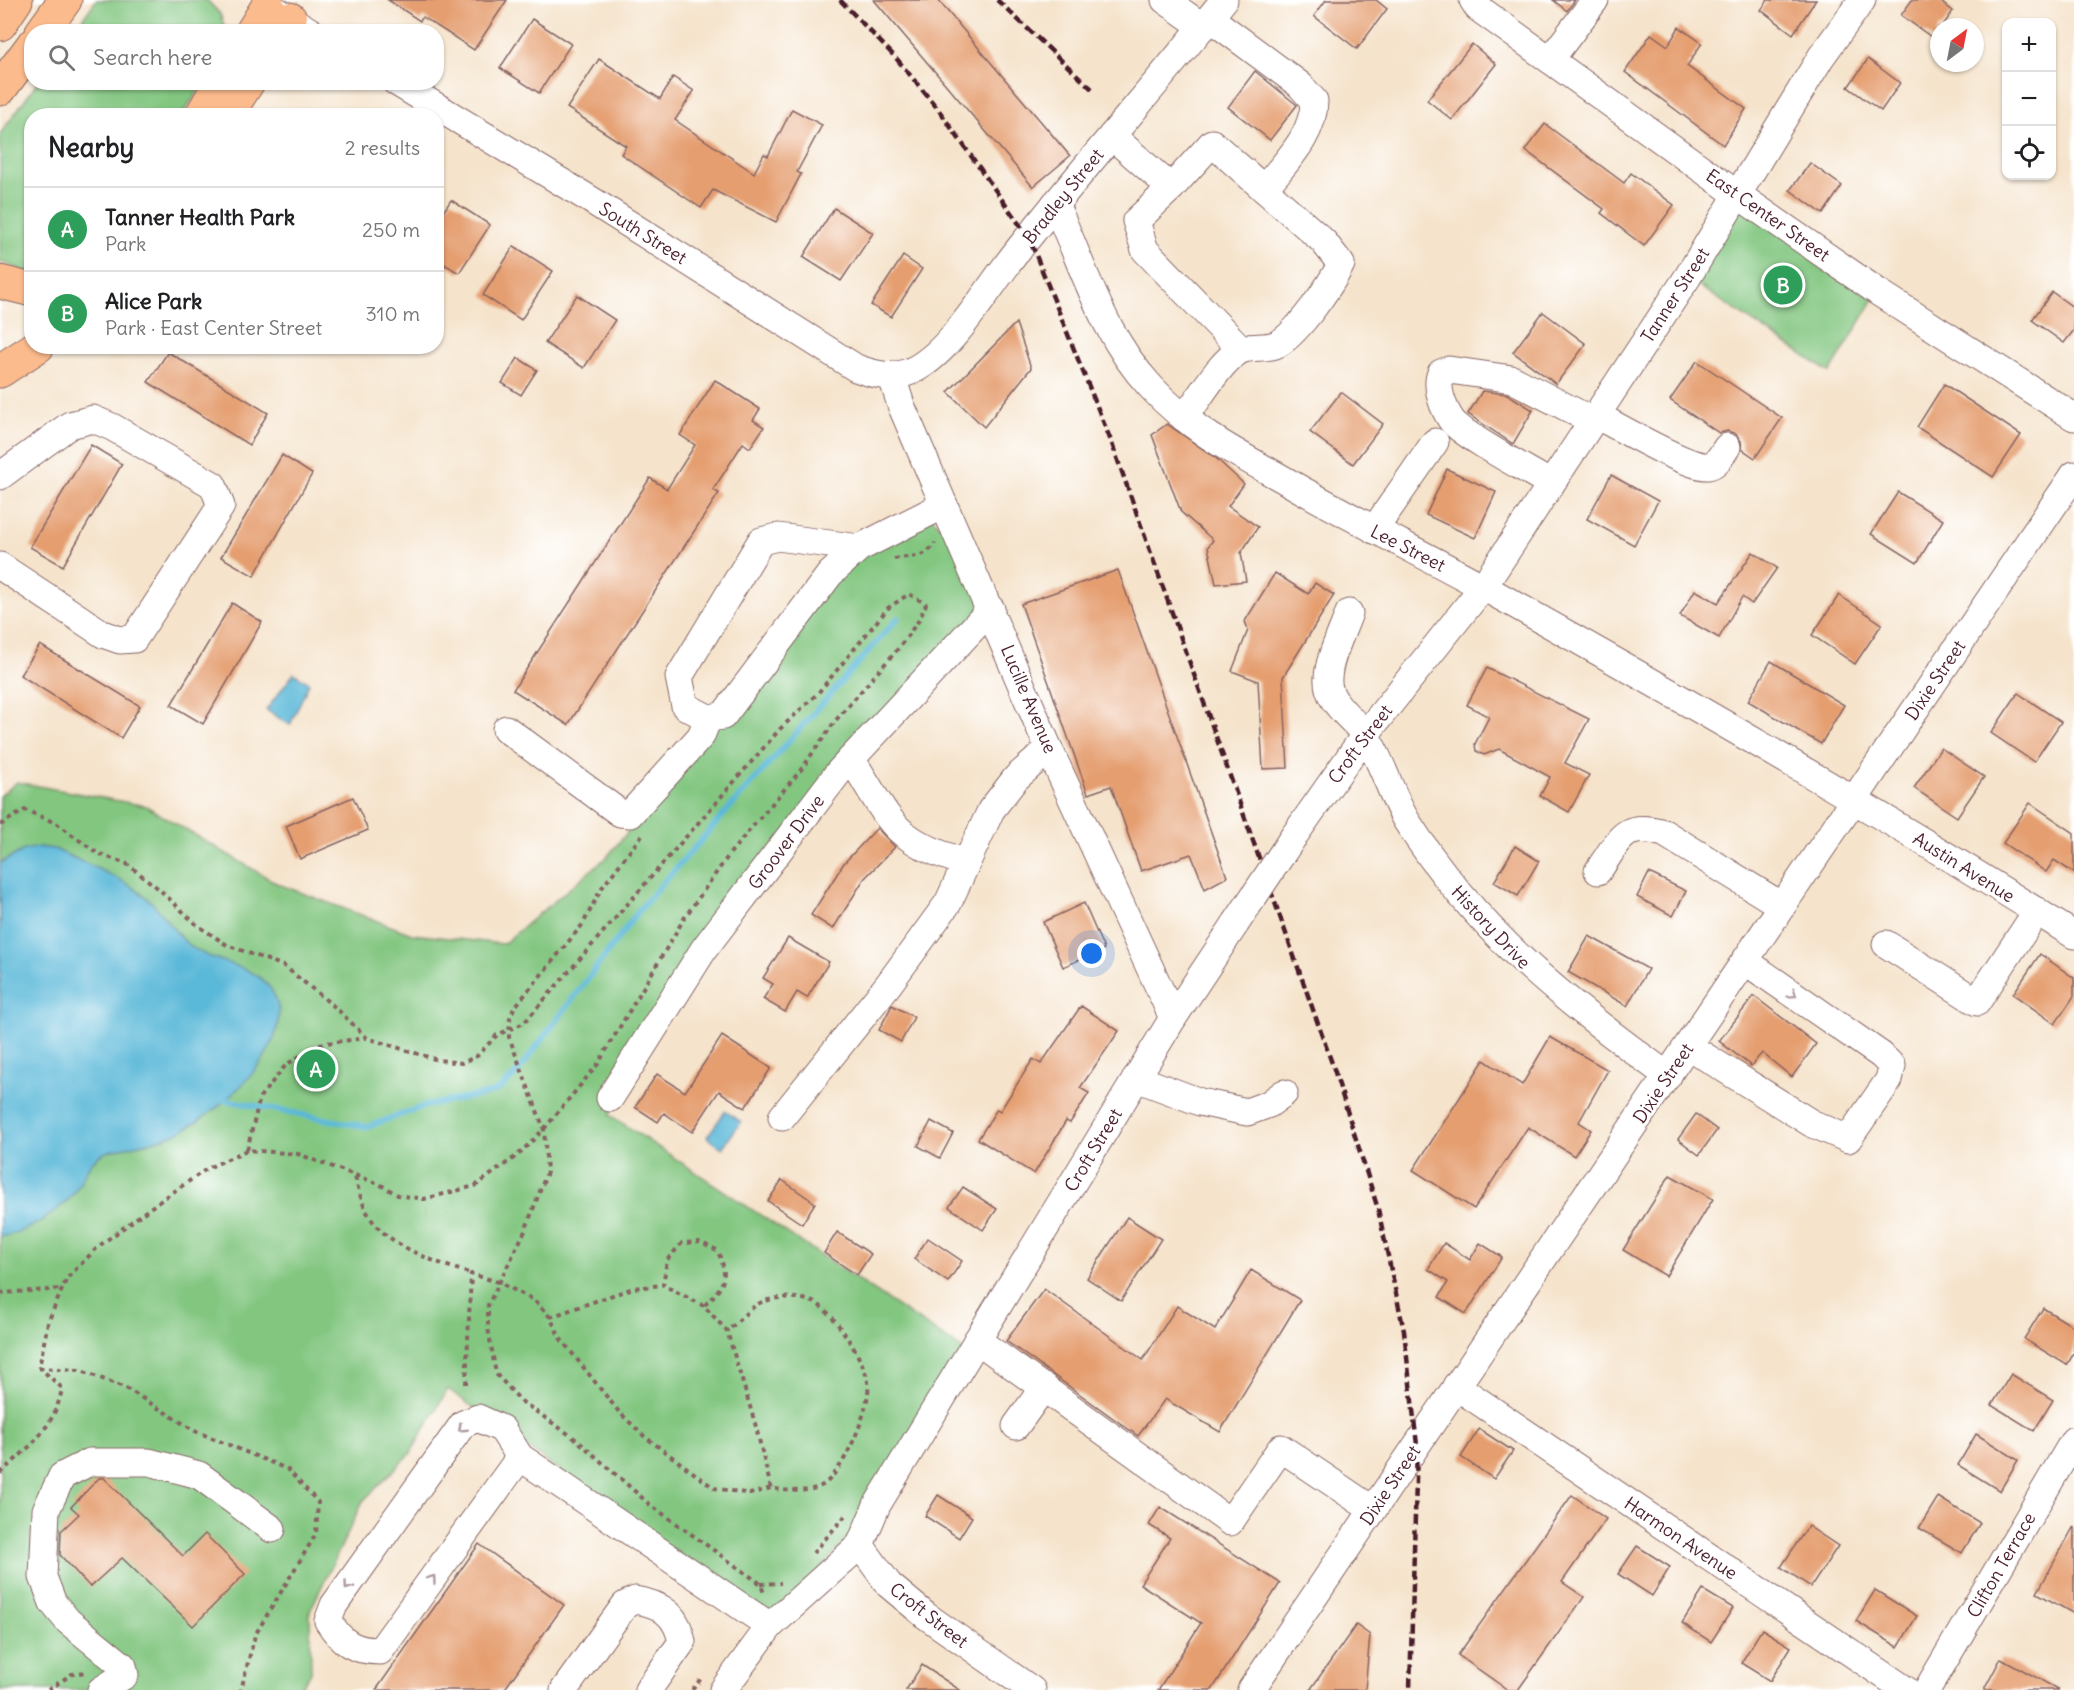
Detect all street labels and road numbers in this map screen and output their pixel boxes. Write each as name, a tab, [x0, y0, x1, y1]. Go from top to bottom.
street label: Bradley Street	[1018, 144, 1108, 248]
street label: East Center Street	[1702, 164, 1834, 266]
street label: South Street	[595, 197, 691, 269]
street label: Tanner Street	[1636, 243, 1714, 347]
street label: Lee Street	[1367, 519, 1449, 577]
street label: Dixie Street	[1900, 636, 1970, 724]
street label: Lucille Avenue	[996, 641, 1062, 757]
street label: Croft Street	[1323, 700, 1397, 788]
street label: Groover Drive	[743, 790, 829, 894]
street label: Austin Avenue	[1909, 827, 2019, 907]
street label: History Drive	[1447, 880, 1535, 974]
street label: Dixie Street	[1628, 1039, 1698, 1127]
street label: Croft Street	[1059, 1104, 1127, 1196]
street label: Dixie Street	[1355, 1441, 1425, 1529]
street label: Harmon Avenue	[1620, 1492, 1742, 1584]
street label: Clifton Terrace	[1962, 1508, 2040, 1622]
street label: Croft Street	[885, 1577, 973, 1653]

